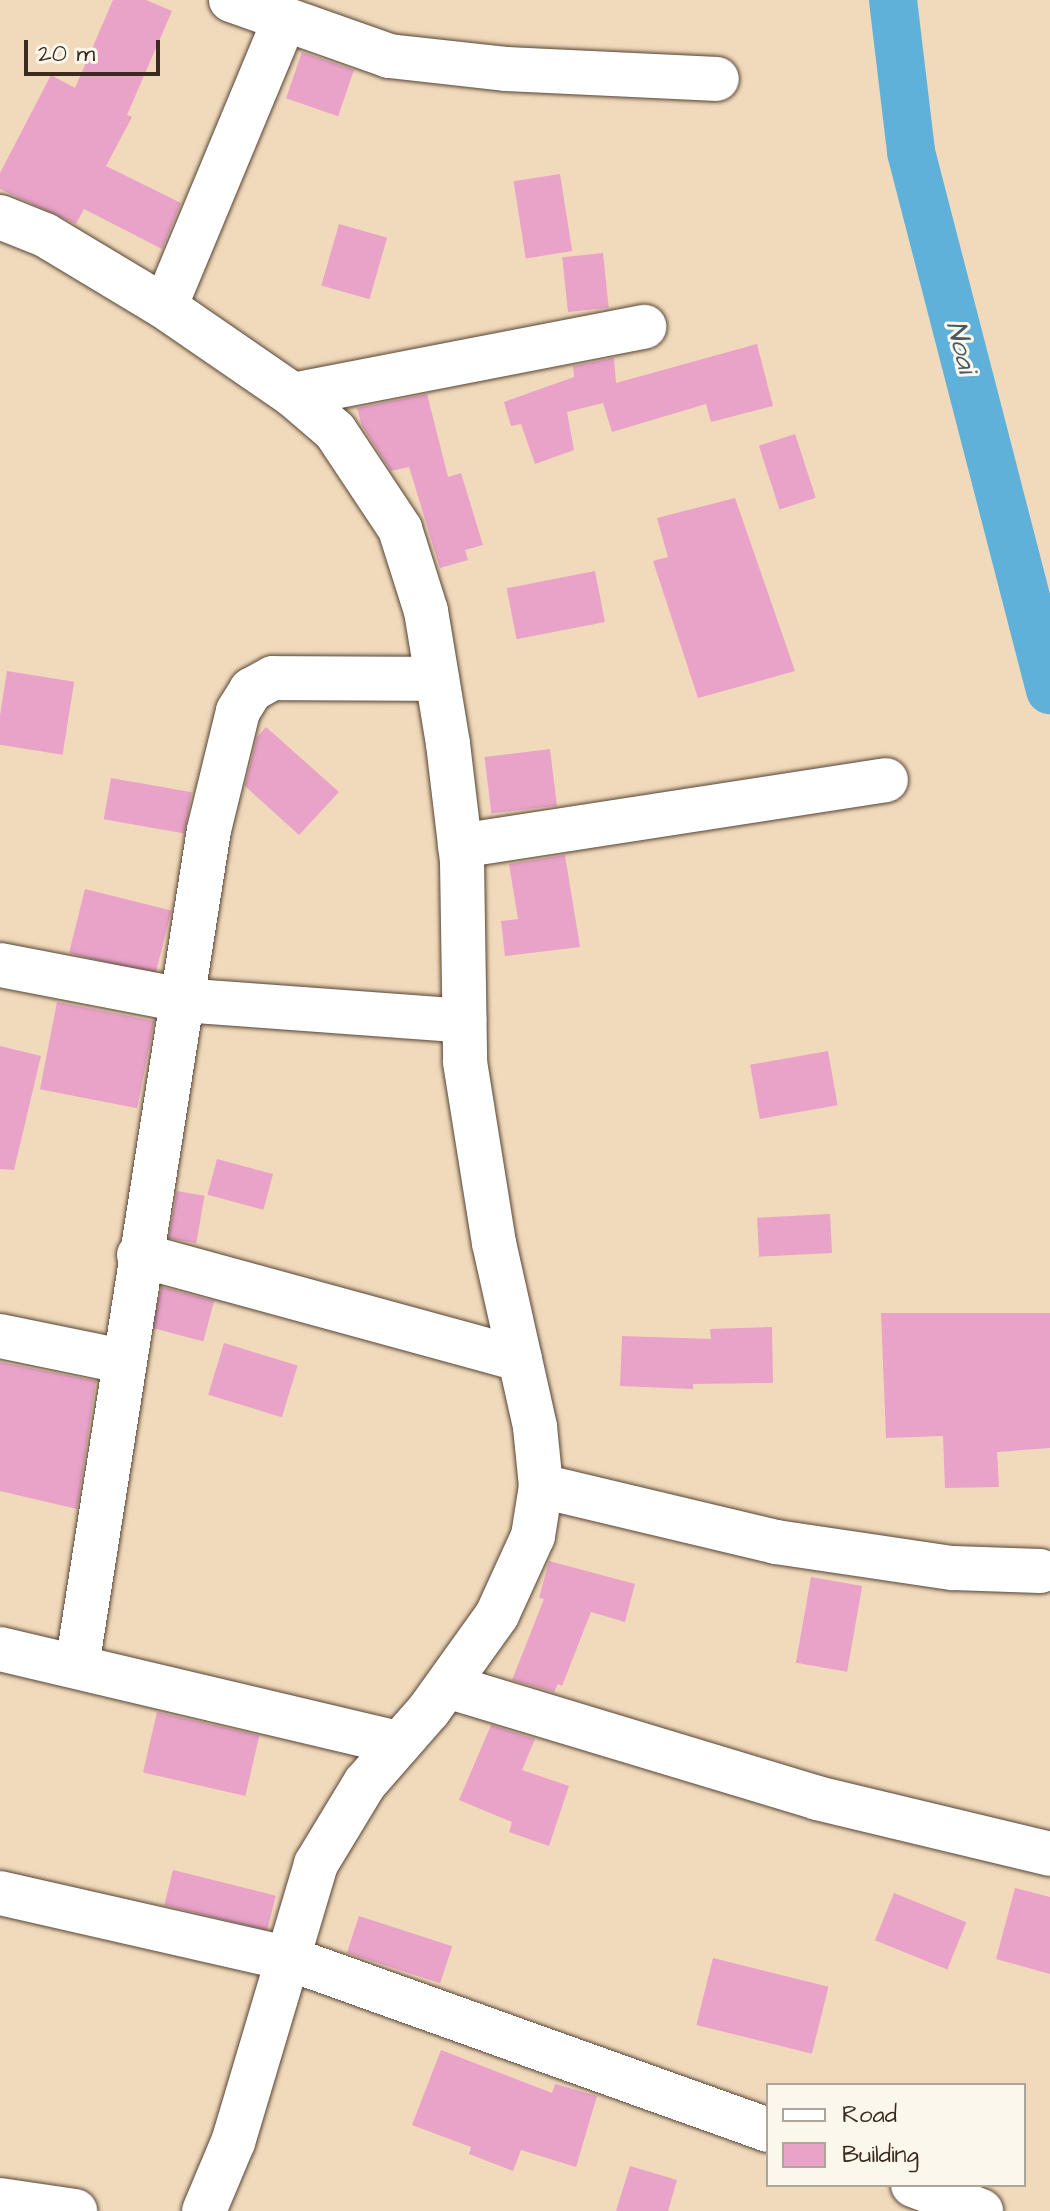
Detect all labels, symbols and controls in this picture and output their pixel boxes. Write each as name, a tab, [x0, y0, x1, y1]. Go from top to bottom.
scale bar	[28, 24, 164, 74]
text: 20 m	[38, 37, 95, 71]
water label: Noai	[938, 318, 984, 376]
legend	[766, 2083, 1026, 2187]
text: Road	[842, 2098, 897, 2132]
text: Building	[842, 2138, 919, 2172]

